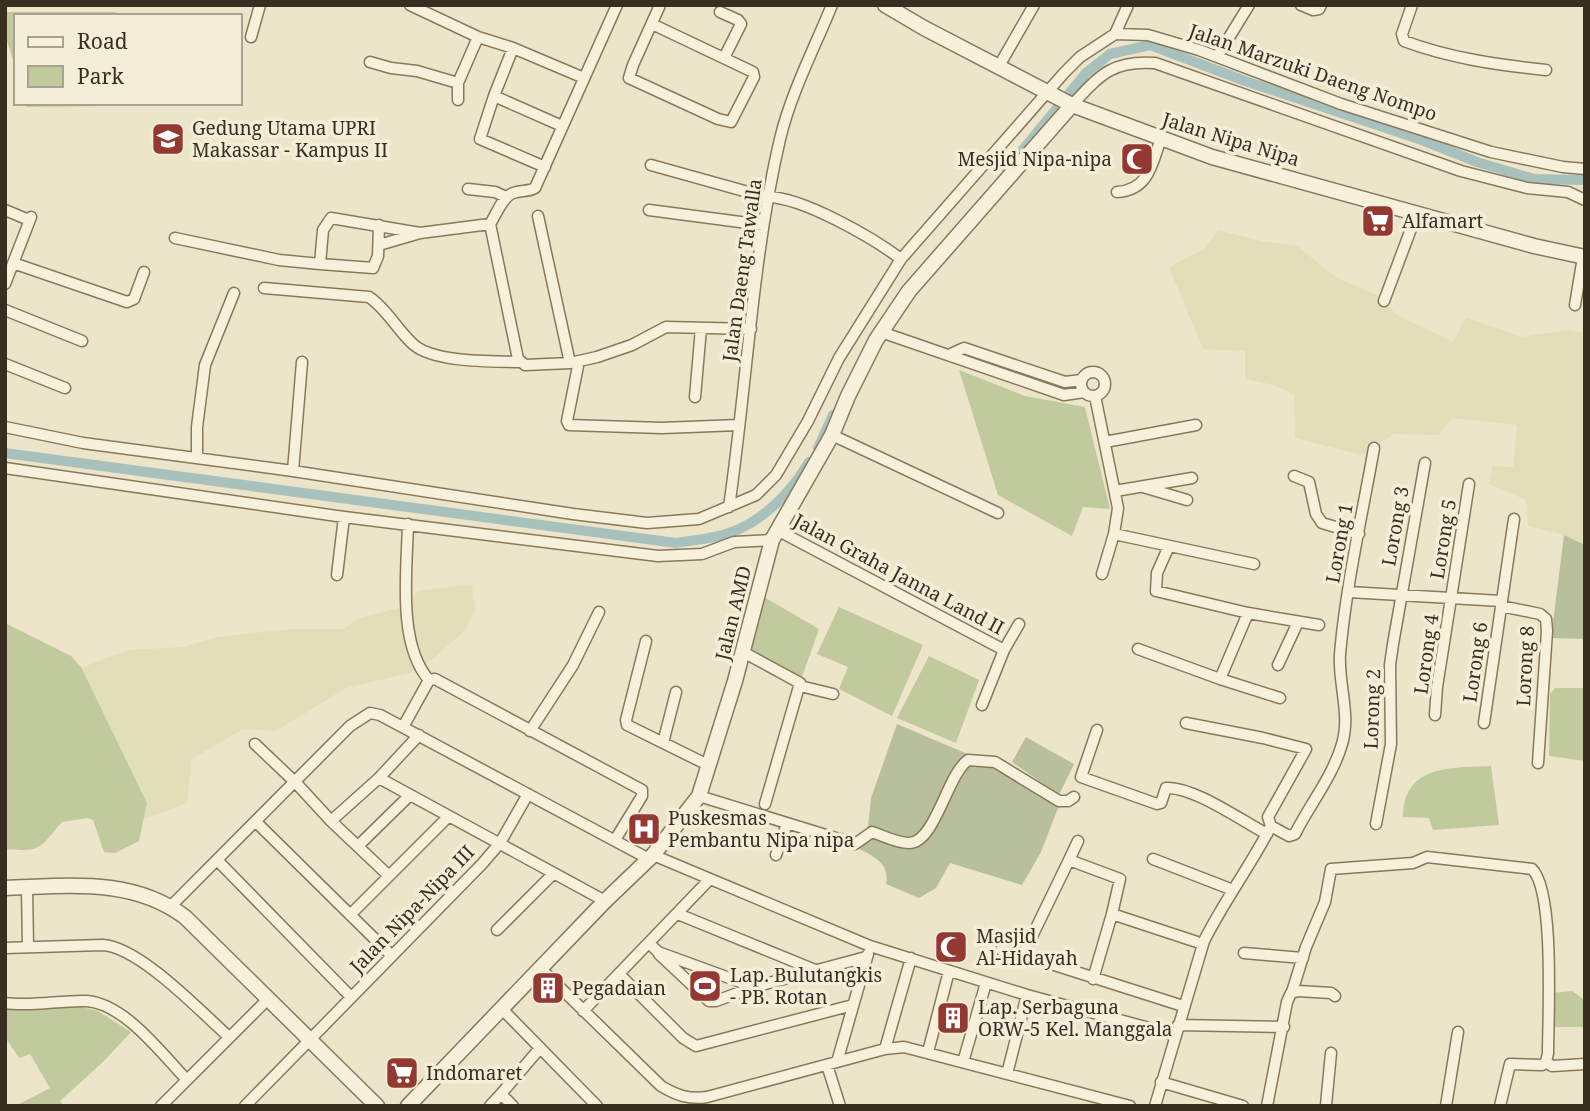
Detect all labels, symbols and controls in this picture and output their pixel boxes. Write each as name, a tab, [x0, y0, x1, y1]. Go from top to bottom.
legend	[14, 14, 242, 105]
street label: Jalan Marzuki Daeng Nompo	[1185, 17, 1441, 127]
text: Road	[77, 27, 128, 55]
text: Park	[77, 62, 124, 90]
street label: Jalan Nipa Nipa	[1158, 106, 1303, 172]
place label: Gedung Utama UPRI Makassar - Kampus II	[192, 115, 388, 163]
school or university icon: Gedung Utama UPRI Makassar - Kampus II	[149, 120, 187, 158]
mosque icon: Mesjid Nipa-nipa	[1118, 140, 1156, 178]
place label: Mesjid Nipa-nipa	[958, 146, 1112, 172]
street label: Jalan Daeng Tawalla	[716, 177, 768, 364]
supermarket icon: Alfamart	[1359, 202, 1397, 240]
place label: Alfamart	[1402, 208, 1484, 234]
street label: Lorong 3	[1375, 484, 1415, 568]
street label: Lorong 5	[1424, 497, 1462, 581]
street label: Lorong 1	[1319, 501, 1359, 585]
street label: Jalan Graha Janna Land II	[788, 507, 1009, 641]
street label: Jalan AMD	[708, 563, 757, 664]
street label: Lorong 4	[1408, 612, 1445, 696]
street label: Lorong 6	[1457, 620, 1493, 704]
street label: Lorong 8	[1510, 625, 1540, 707]
street label: Lorong 2	[1358, 668, 1386, 750]
place label: Puskesmas Pembantu Nipa nipa	[668, 805, 855, 853]
hospital icon: Puskesmas Pembantu Nipa nipa	[625, 810, 663, 848]
street label: Jalan Nipa-Nipa III	[343, 839, 480, 980]
place label: Masjid Al-Hidayah	[976, 923, 1078, 971]
mosque icon: Masjid Al-Hidayah	[932, 928, 970, 966]
place label: Lap. Bulutangkis - PB. Rotan	[730, 962, 882, 1010]
sports icon: Lap. Bulutangkis - PB. Rotan	[686, 967, 724, 1005]
building icon: Pegadaian	[529, 969, 567, 1007]
place label: Pegadaian	[572, 975, 666, 1001]
place label: Lap. Serbaguna ORW-5 Kel. Manggala	[978, 994, 1173, 1042]
building icon: Lap. Serbaguna ORW-5 Kel. Manggala	[934, 999, 972, 1037]
supermarket icon: Indomaret	[383, 1054, 421, 1092]
place label: Indomaret	[426, 1060, 523, 1086]

